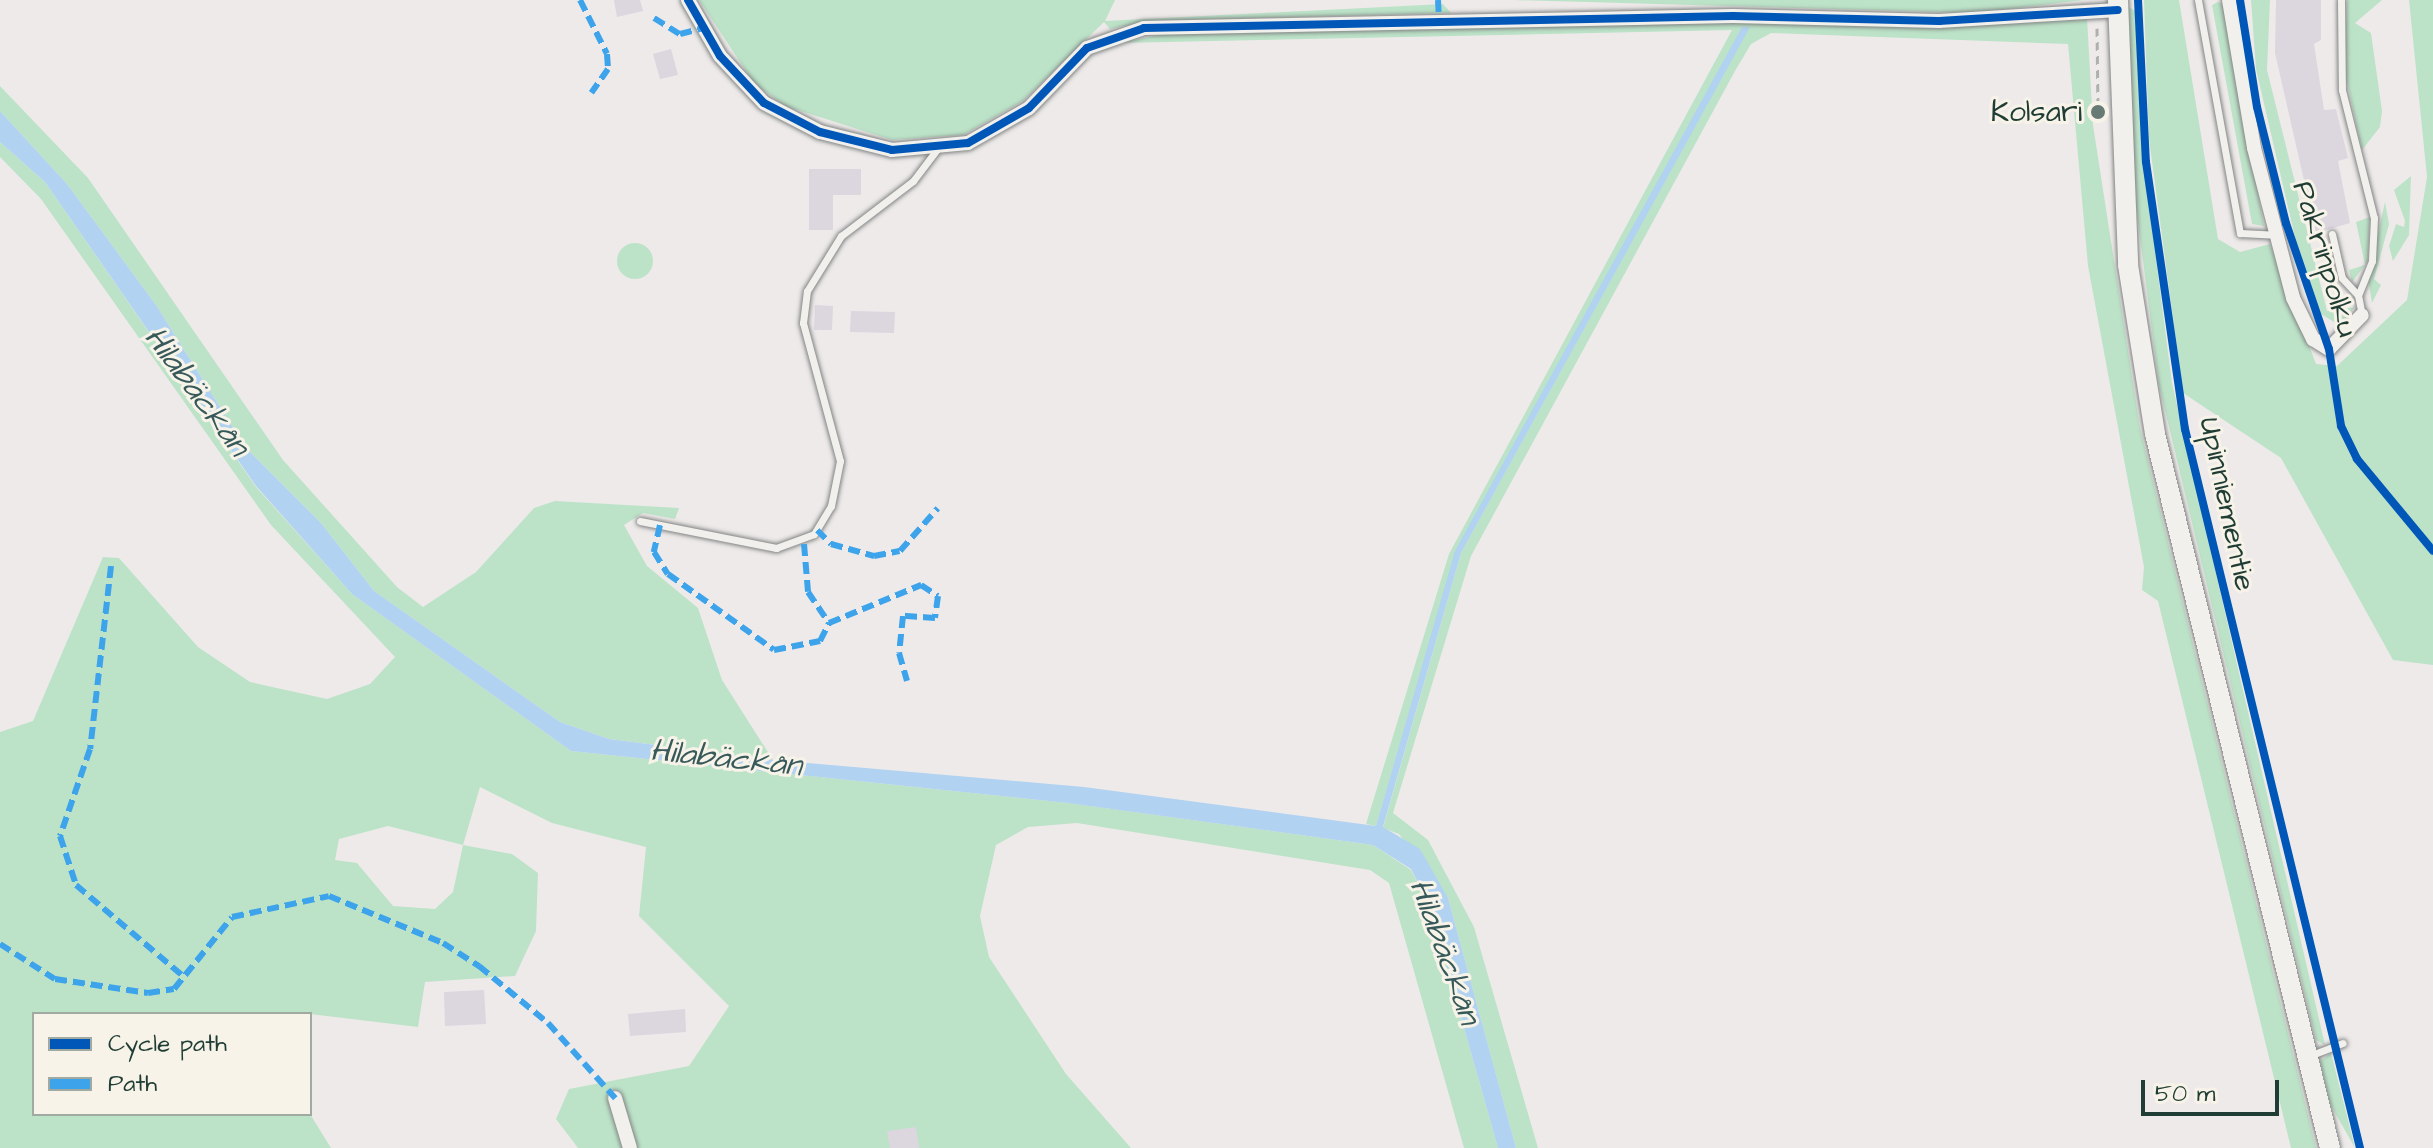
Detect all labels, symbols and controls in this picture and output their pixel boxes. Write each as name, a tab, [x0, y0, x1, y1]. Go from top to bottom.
place label: Kolsari	[1991, 94, 2082, 130]
marker: Kolsari	[2089, 103, 2107, 121]
street label: Pakrinpolku	[2284, 177, 2366, 341]
water label: Hilabäckån	[135, 320, 257, 464]
street label: Upinniementie	[2191, 414, 2263, 594]
water label: Hilabäckån	[648, 732, 804, 786]
water label: Hilabäckån	[1400, 874, 1488, 1030]
legend	[32, 1012, 312, 1116]
text: Cycle path	[108, 1027, 227, 1061]
scale bar	[2145, 1064, 2283, 1114]
text: Path	[108, 1067, 157, 1101]
text: 50 m	[2155, 1077, 2215, 1111]

